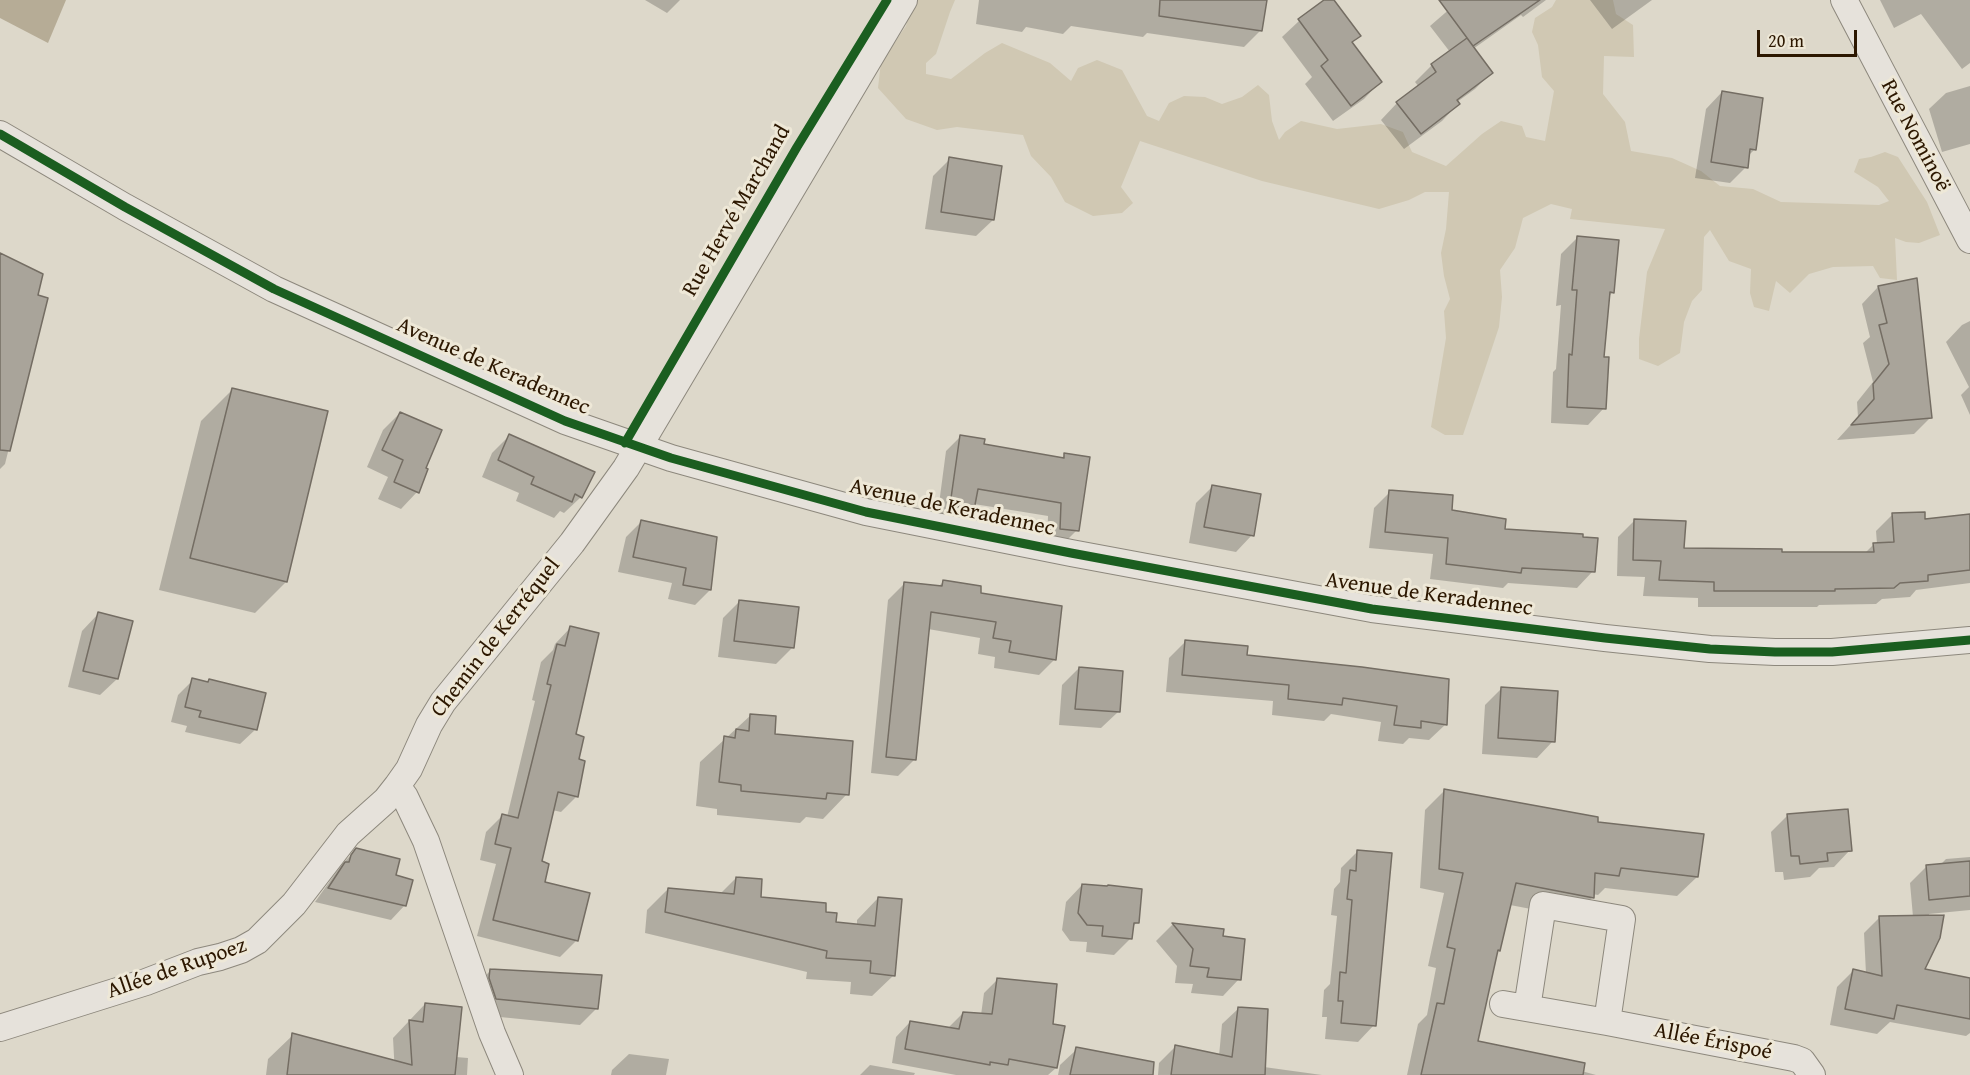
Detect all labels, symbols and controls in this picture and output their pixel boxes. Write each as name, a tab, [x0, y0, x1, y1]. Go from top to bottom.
scale bar	[1760, 18, 1860, 56]
text: 20 m	[1768, 27, 1804, 54]
street label: Rue Nominoë	[1874, 75, 1956, 197]
street label: Rue Hervé Marchand	[677, 121, 797, 301]
street label: Avenue de Keradennec	[392, 312, 594, 422]
street label: Avenue de Keradennec	[847, 473, 1057, 543]
street label: Chemin de Kerréquel	[426, 553, 566, 723]
street label: Avenue de Keradennec	[1324, 567, 1534, 623]
street label: Allée de Rupoez	[104, 933, 250, 1005]
street label: Allée Érispoé	[1652, 1018, 1774, 1066]

